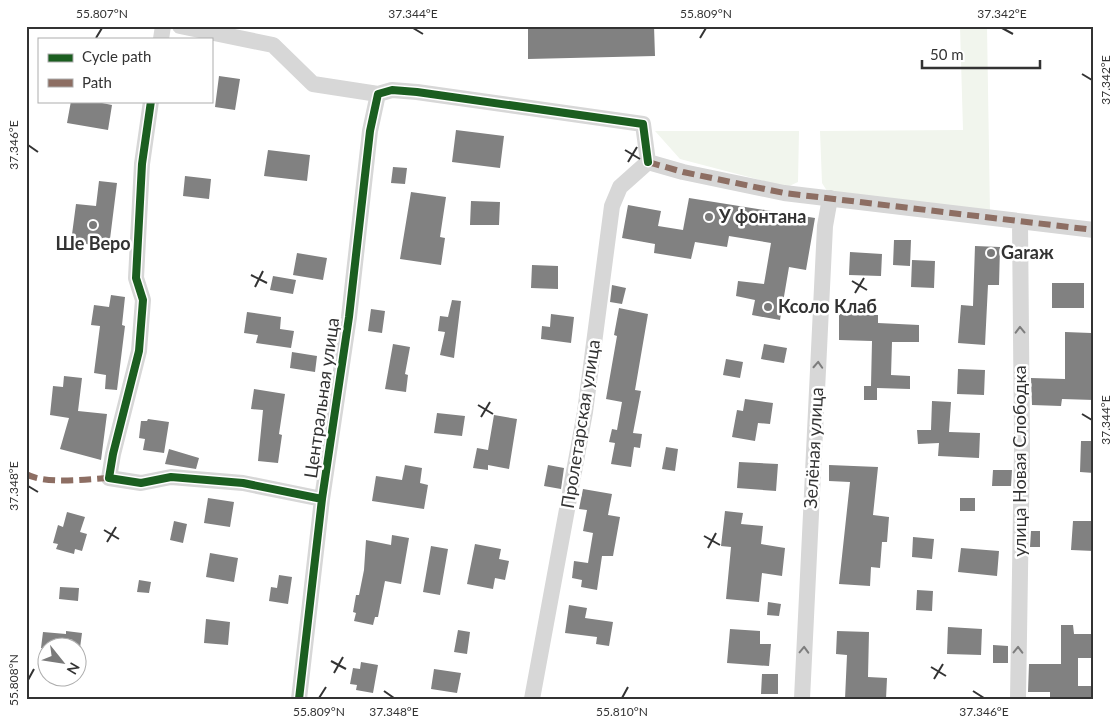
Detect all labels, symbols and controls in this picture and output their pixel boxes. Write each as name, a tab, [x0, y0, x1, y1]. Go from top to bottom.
text: 55.807°N	[76, 6, 128, 21]
text: 37.344°E	[388, 6, 438, 21]
text: 55.809°N	[680, 6, 732, 21]
text: 37.342°E	[977, 6, 1027, 21]
legend	[38, 38, 212, 102]
scale bar	[922, 38, 1040, 70]
text: 50 m	[930, 45, 964, 63]
text: Cycle path	[82, 47, 151, 65]
text: 37.342°E	[1098, 55, 1113, 105]
text: Path	[82, 73, 112, 91]
text: 37.346°E	[6, 120, 21, 170]
place label: У фонтана	[718, 205, 806, 227]
marker: У фонтана	[703, 211, 715, 223]
marker: Ше Веро	[87, 219, 99, 231]
place label: Ше Веро	[55, 232, 131, 254]
place label: Garaж	[1001, 241, 1054, 263]
marker: Garaж	[985, 247, 997, 259]
place label: Ксоло Клаб	[778, 295, 877, 317]
marker: Ксоло Клаб	[762, 301, 774, 313]
street label: Центральная улица	[299, 316, 343, 480]
one-way arrow	[1015, 326, 1025, 334]
street label: Пролетарская улица	[556, 338, 604, 510]
one-way arrow	[813, 361, 824, 369]
street label: улица Новая Слободка	[1008, 365, 1030, 557]
street label: Зелёная улица	[799, 387, 827, 509]
text: 37.344°E	[1098, 395, 1113, 445]
text: 37.348°E	[6, 461, 21, 511]
north arrow	[38, 638, 88, 688]
one-way arrow	[798, 646, 809, 654]
one-way arrow	[1013, 646, 1024, 654]
text: 55.808°N	[6, 654, 21, 706]
text: N	[64, 660, 84, 678]
text: 55.809°N	[293, 704, 345, 719]
text: 37.348°E	[369, 704, 419, 719]
text: 55.810°N	[596, 704, 648, 719]
text: 37.346°E	[959, 704, 1009, 719]

